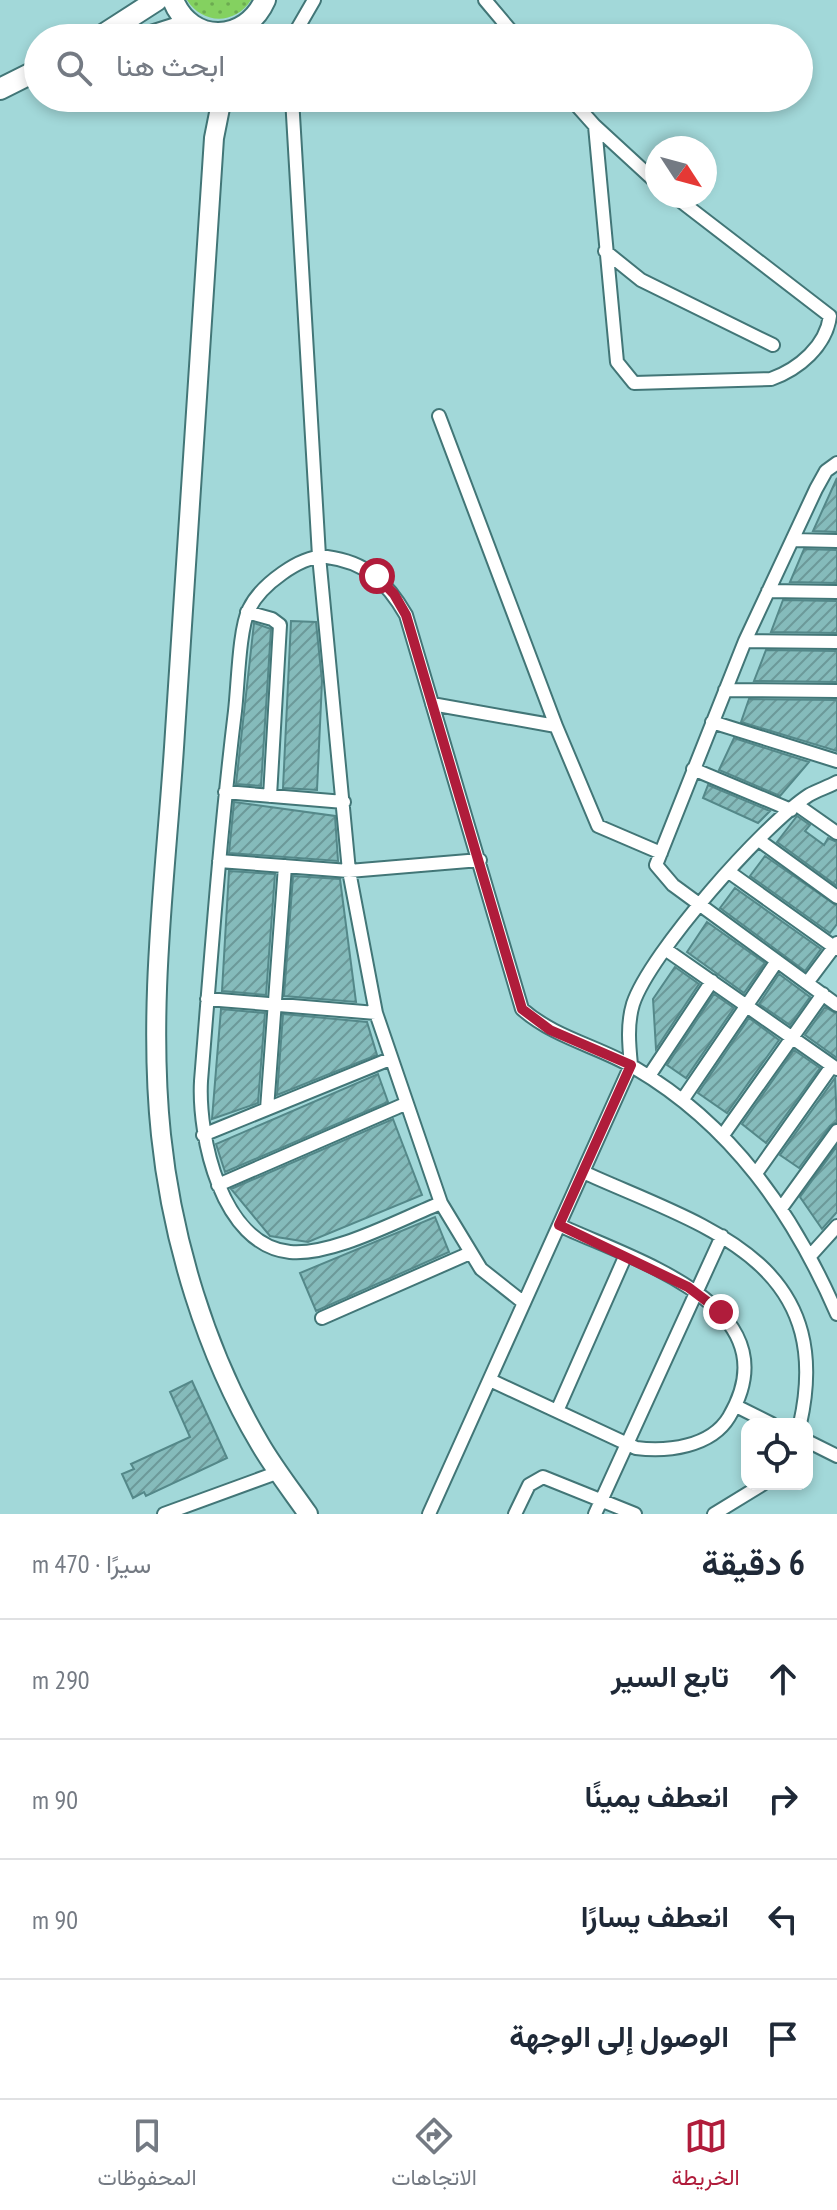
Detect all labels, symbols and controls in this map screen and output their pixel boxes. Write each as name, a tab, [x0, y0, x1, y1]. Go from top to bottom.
search box	[24, 24, 813, 112]
text: ابحث هنا	[116, 45, 225, 84]
icon: search	[52, 46, 96, 90]
north arrow	[645, 136, 717, 208]
route start	[359, 558, 395, 594]
route end	[703, 1294, 739, 1330]
map controls	[741, 1418, 813, 1490]
button: locate	[741, 1418, 813, 1490]
text: 6 دقيقة	[702, 1540, 805, 1584]
text: سيرًا · 470 m	[32, 1547, 151, 1580]
text: تابع السير	[611, 1656, 729, 1695]
icon: ahead	[761, 1657, 805, 1701]
text: 290 m	[32, 1663, 90, 1696]
text: انعطف يمينًا	[585, 1776, 729, 1815]
icon: right	[761, 1777, 805, 1821]
text: 90 m	[32, 1783, 78, 1816]
text: انعطف يسارًا	[581, 1896, 729, 1935]
icon: left	[761, 1897, 805, 1941]
text: 90 m	[32, 1903, 78, 1936]
text: الوصول إلى الوجهة	[509, 2016, 729, 2055]
icon: arrive	[761, 2017, 805, 2061]
tab: المحفوظات	[97, 2114, 197, 2197]
tab: الاتجاهات	[391, 2114, 477, 2197]
tab: الخريطة	[672, 2114, 740, 2197]

